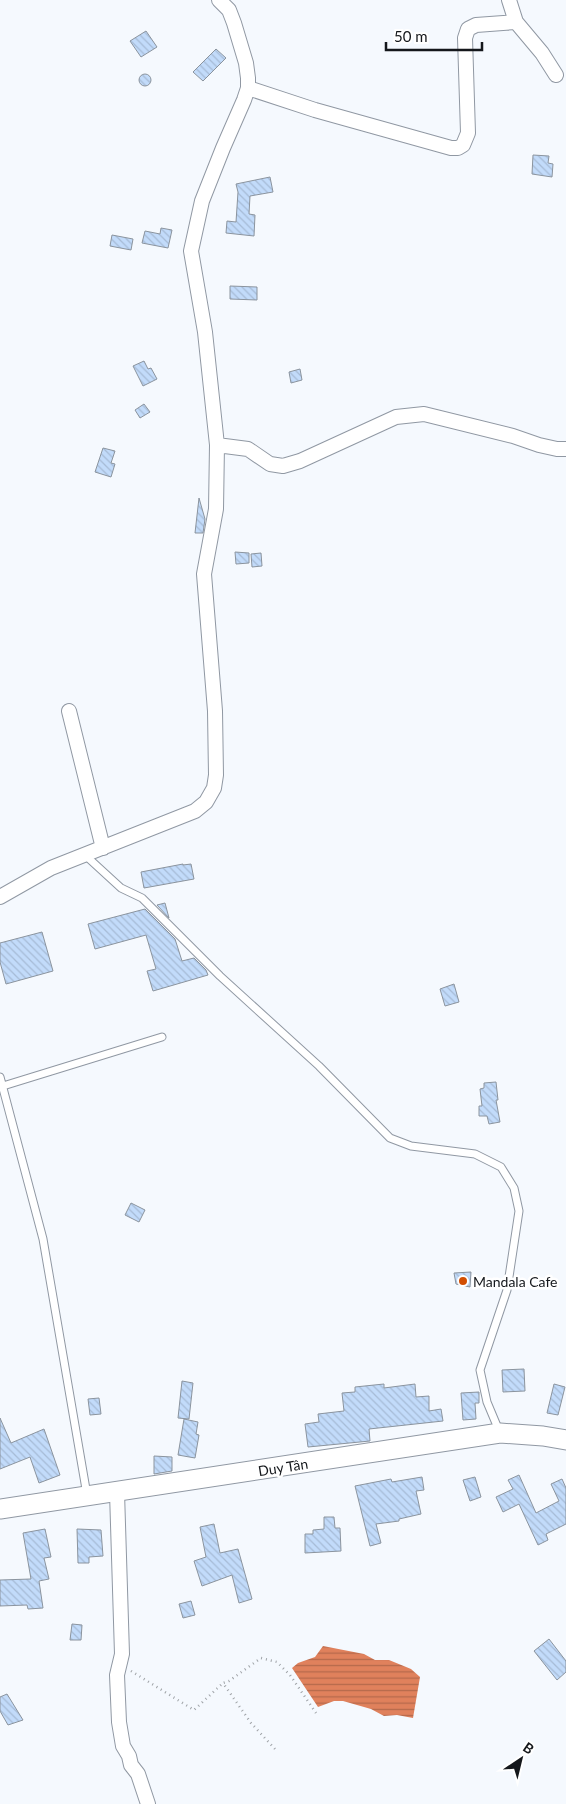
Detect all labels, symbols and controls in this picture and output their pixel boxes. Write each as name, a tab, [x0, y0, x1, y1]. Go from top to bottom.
scale bar	[386, 20, 482, 52]
text: 50 m	[394, 27, 428, 45]
place label: Mandala Cafe	[473, 1273, 557, 1290]
marker: Mandala Cafe	[457, 1275, 469, 1287]
street label: Duy Tân	[257, 1455, 309, 1479]
north arrow	[496, 1734, 546, 1784]
text: B	[520, 1738, 537, 1758]

